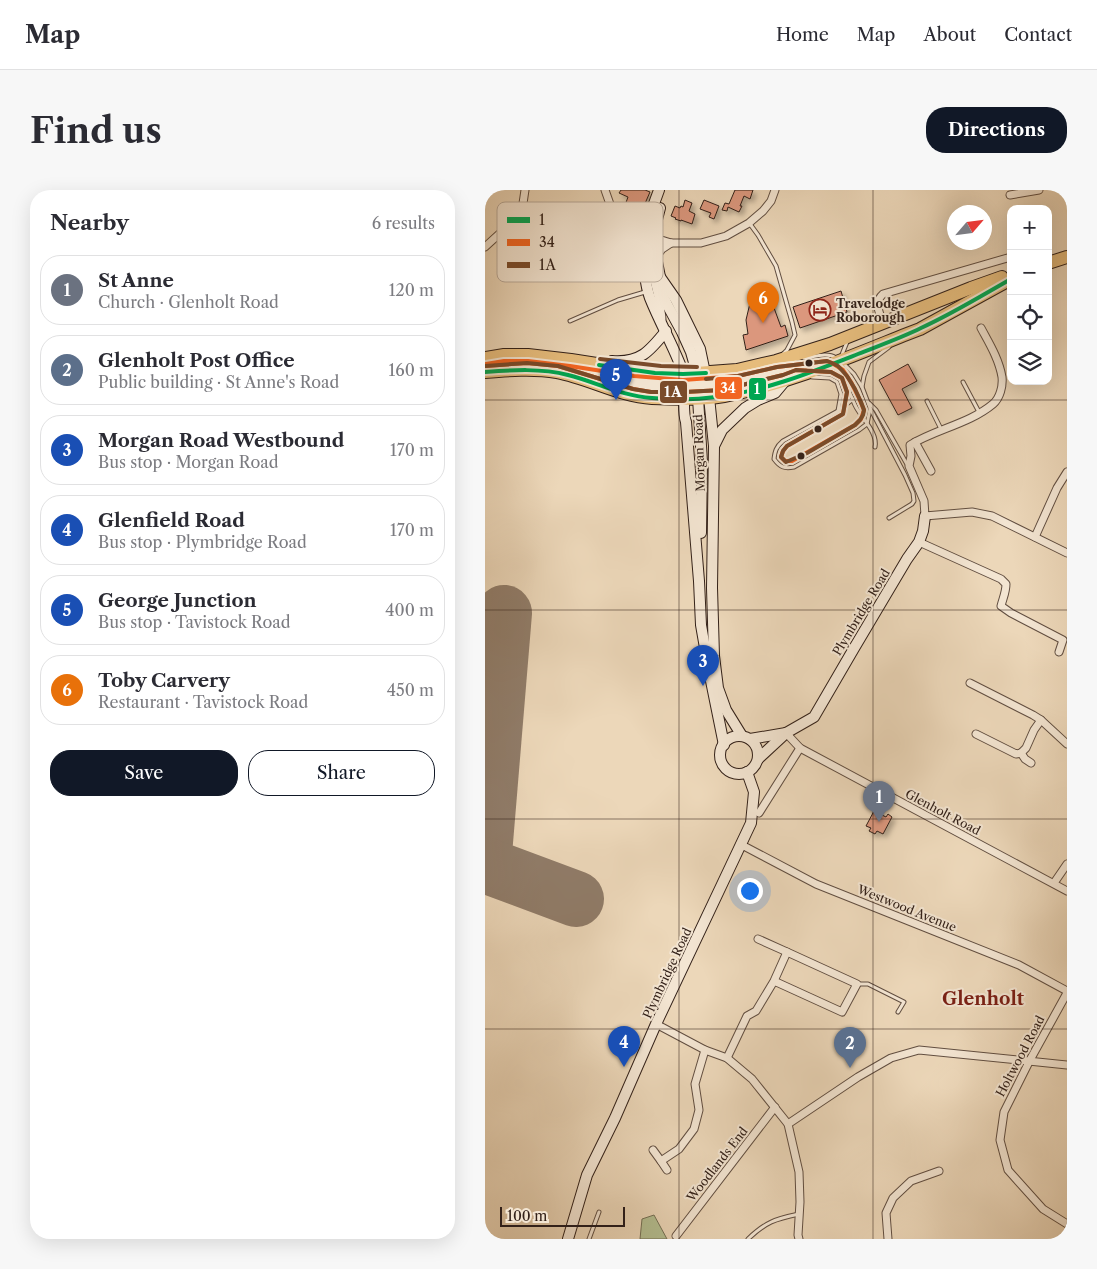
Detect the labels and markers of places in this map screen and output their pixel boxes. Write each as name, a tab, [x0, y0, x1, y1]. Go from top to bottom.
pin: 6	[747, 282, 779, 323]
place label: Travelodge Roborough	[836, 296, 905, 325]
hotel icon: Travelodge Roborough	[808, 298, 832, 322]
unlabelled marker	[804, 358, 814, 368]
pin: 5	[600, 359, 632, 400]
unlabelled marker	[813, 424, 823, 434]
unlabelled marker	[796, 451, 806, 461]
pin: 3	[687, 645, 719, 686]
pin: 1	[863, 781, 895, 822]
pin: 4	[608, 1026, 640, 1067]
pin: 2	[834, 1027, 866, 1068]

